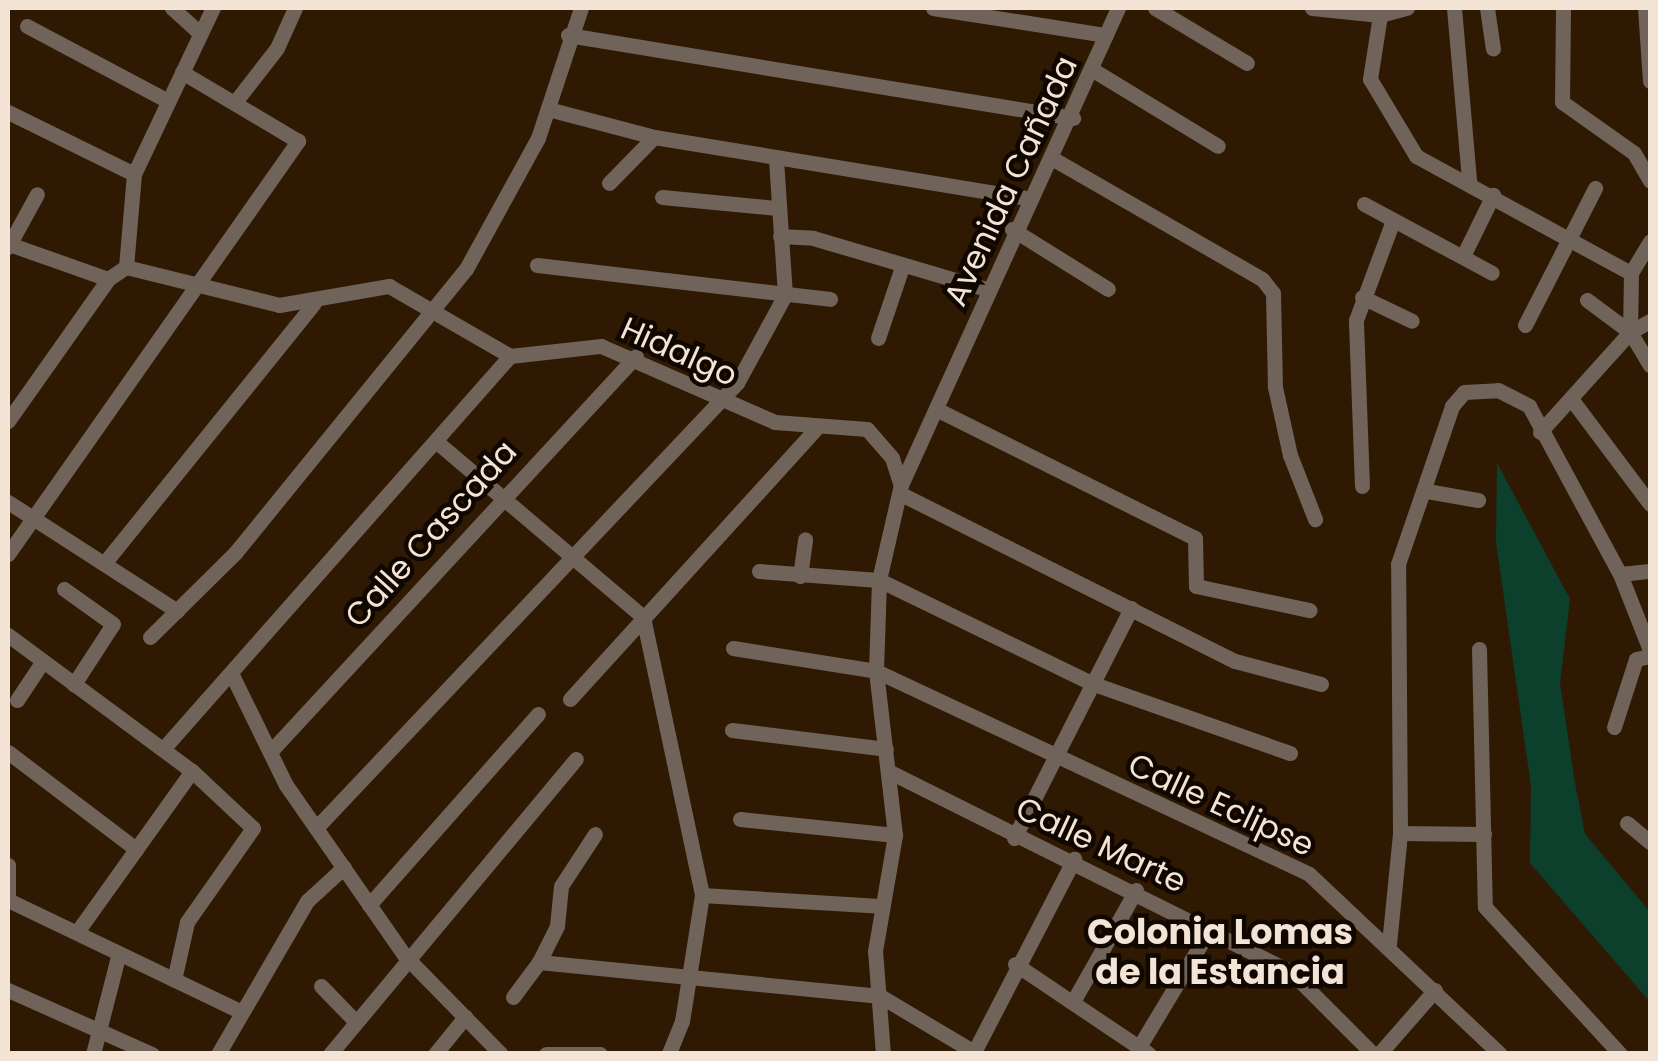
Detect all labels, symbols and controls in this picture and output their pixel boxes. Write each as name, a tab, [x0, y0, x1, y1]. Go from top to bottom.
street label: Avenida Cañada	[936, 50, 1086, 312]
street label: Hidalgo	[615, 309, 743, 395]
street label: Calle Cascada	[337, 433, 525, 635]
street label: Calle Eclipse	[1122, 745, 1320, 865]
street label: Calle Marte	[1010, 789, 1192, 901]
district label: Colonia Lomas de la Estancia	[1087, 911, 1353, 993]

